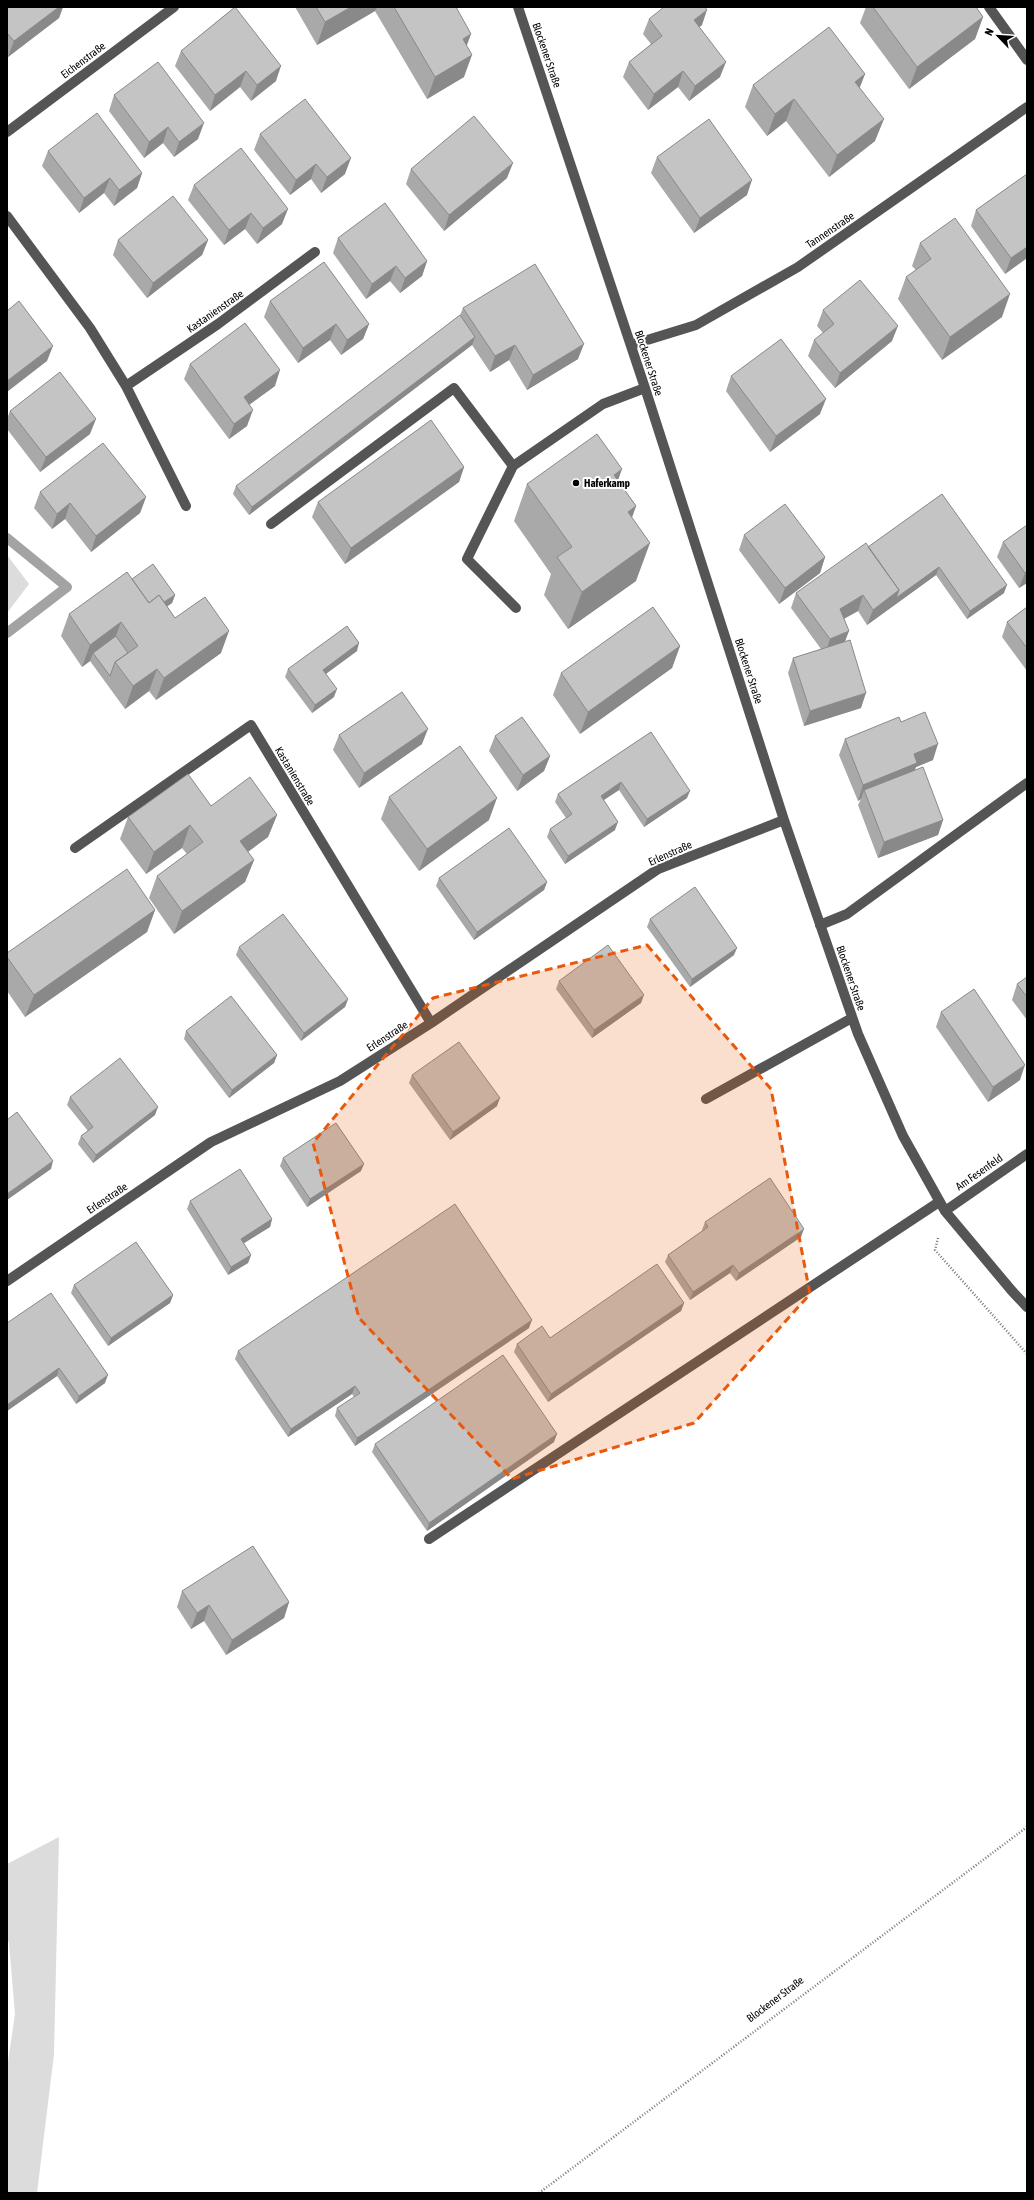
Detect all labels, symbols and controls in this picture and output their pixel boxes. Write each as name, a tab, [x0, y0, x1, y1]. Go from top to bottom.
north arrow	[978, 16, 1018, 56]
street label: Blockener Straße	[530, 21, 564, 89]
text: N	[982, 26, 996, 37]
street label: Eichenstraße	[58, 39, 108, 81]
street label: Tannenstraße	[804, 209, 856, 251]
street label: Kastanienstraße	[185, 287, 245, 335]
street label: Blockener Straße	[633, 329, 665, 397]
place label: Haferkamp	[584, 477, 630, 489]
marker: Haferkamp	[571, 478, 581, 488]
street label: Blockener Straße	[733, 637, 765, 705]
street label: Kastanienstraße	[273, 745, 317, 807]
street label: Erlenstraße	[646, 838, 694, 868]
street label: Blockener Straße	[834, 944, 868, 1012]
street label: Erlenstraße	[364, 1018, 410, 1054]
street label: Am Fesenfeld	[953, 1152, 1005, 1192]
street label: Erlenstraße	[84, 1180, 130, 1216]
street label: Blockener Straße	[744, 1974, 806, 2024]

